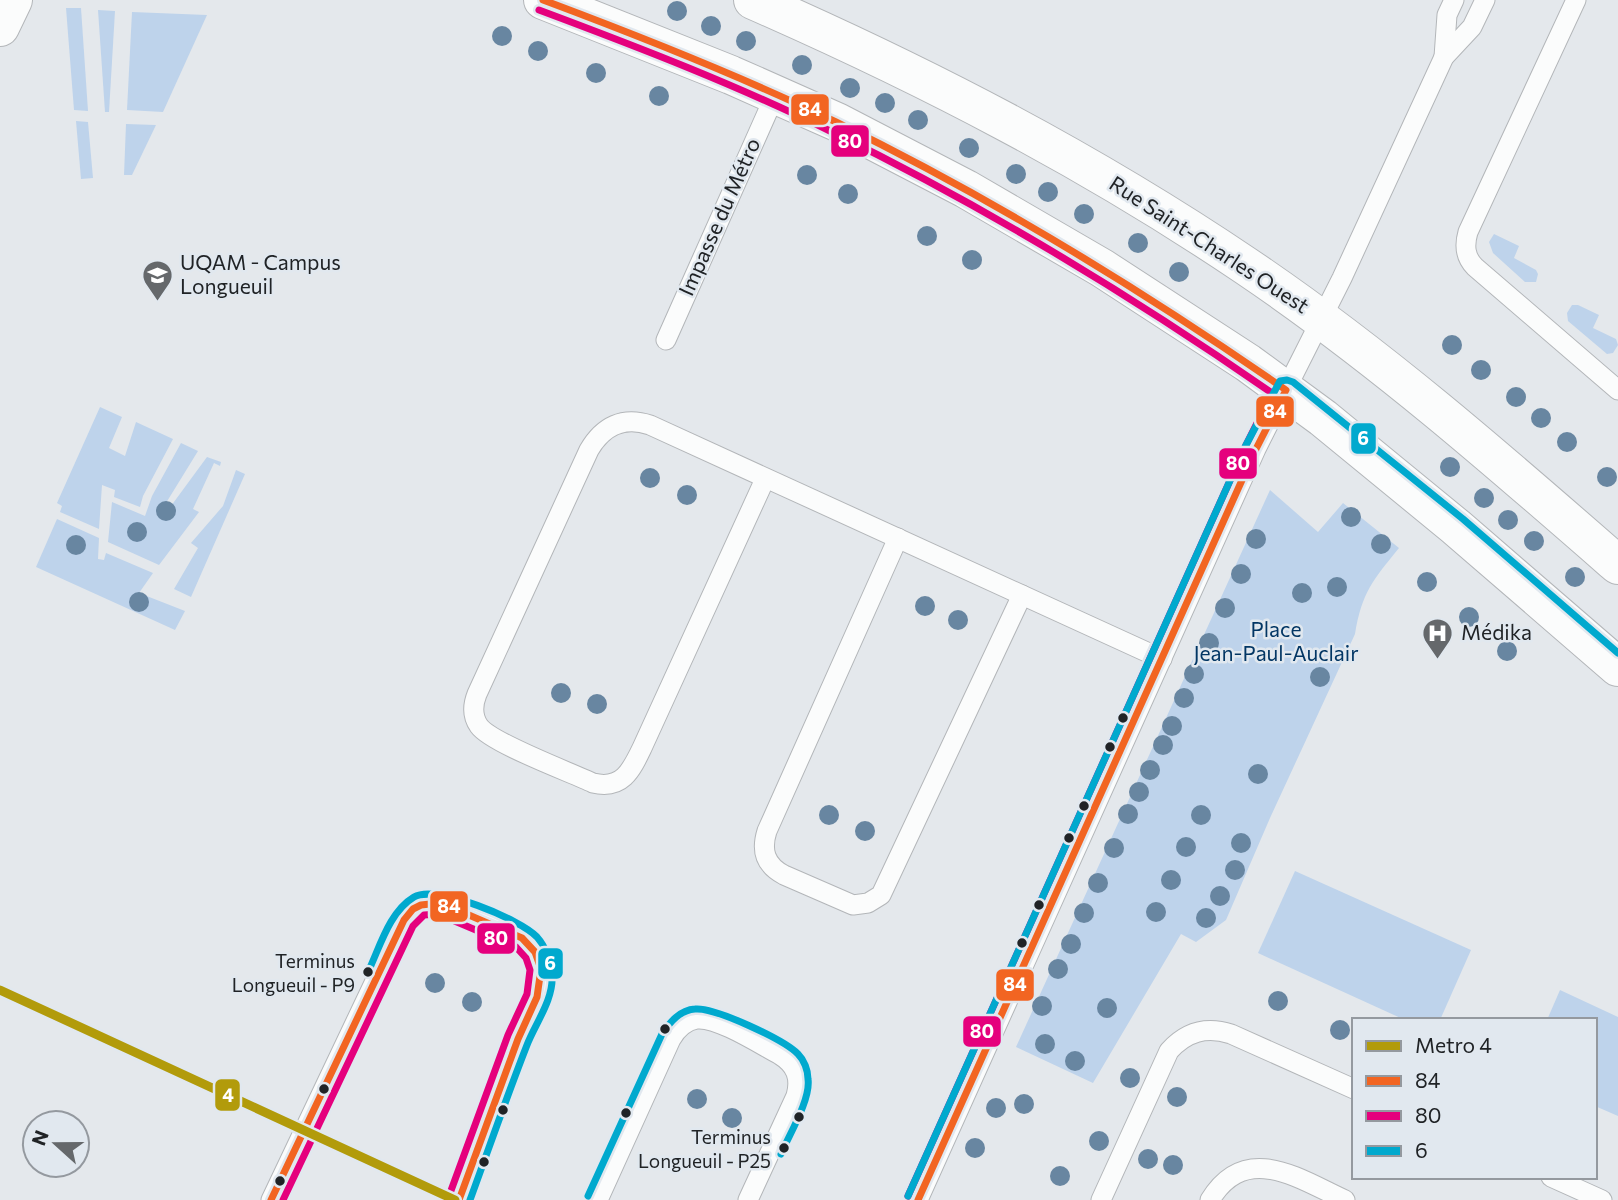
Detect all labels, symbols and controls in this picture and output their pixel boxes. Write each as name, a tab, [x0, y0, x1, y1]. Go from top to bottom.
line badge: 84	[790, 93, 830, 126]
text: 84	[798, 97, 822, 120]
line badge: 80	[830, 124, 870, 158]
text: 80	[838, 129, 862, 152]
street label: Impasse du Métro	[673, 134, 765, 299]
street label: Rue Saint-Charles Ouest	[1105, 170, 1314, 318]
place label: UQAM - Campus Longueuil	[180, 249, 341, 298]
school or university icon: UQAM - Campus Longueuil	[140, 258, 174, 302]
line badge: 84	[1255, 395, 1295, 428]
text: 84	[1263, 399, 1287, 422]
line badge: 6	[1350, 422, 1377, 455]
text: 6	[1357, 426, 1369, 449]
line badge: 80	[1218, 447, 1258, 480]
text: 80	[1226, 451, 1250, 474]
park label: Place Jean-Paul-Auclair	[1193, 616, 1359, 665]
hospital icon: Médika	[1421, 616, 1455, 660]
place label: Médika	[1461, 619, 1532, 644]
unlabelled marker	[1116, 711, 1130, 725]
unlabelled marker	[1103, 740, 1117, 754]
unlabelled marker	[1077, 799, 1091, 813]
unlabelled marker	[1062, 831, 1076, 845]
line badge: 84	[429, 890, 469, 923]
text: 84	[437, 894, 461, 917]
unlabelled marker	[1032, 898, 1046, 912]
line badge: 80	[476, 922, 516, 955]
text: 80	[484, 926, 508, 949]
unlabelled marker	[1015, 936, 1029, 950]
line badge: 6	[537, 947, 564, 980]
place label: Terminus Longueuil - P9	[232, 949, 355, 996]
text: 6	[544, 951, 556, 974]
marker: Terminus Longueuil - P9	[361, 965, 375, 979]
line badge: 84	[995, 968, 1035, 1002]
text: 84	[1003, 972, 1027, 995]
line badge: 80	[962, 1015, 1002, 1048]
legend	[1352, 1018, 1597, 1179]
text: 80	[970, 1019, 994, 1042]
unlabelled marker	[658, 1022, 672, 1036]
text: Metro 4	[1415, 1032, 1492, 1057]
text: 84	[1415, 1067, 1441, 1092]
line badge: 4	[214, 1078, 241, 1112]
unlabelled marker	[317, 1082, 331, 1096]
text: 4	[222, 1083, 234, 1106]
text: 80	[1415, 1102, 1441, 1127]
unlabelled marker	[496, 1103, 510, 1117]
unlabelled marker	[619, 1106, 633, 1120]
north arrow	[21, 1109, 91, 1179]
unlabelled marker	[792, 1110, 806, 1124]
place label: Terminus Longueuil - P25	[638, 1125, 771, 1172]
text: N	[26, 1127, 53, 1149]
text: 6	[1415, 1137, 1428, 1162]
marker: Terminus Longueuil - P25	[777, 1141, 791, 1155]
unlabelled marker	[477, 1155, 491, 1169]
unlabelled marker	[273, 1174, 287, 1188]

